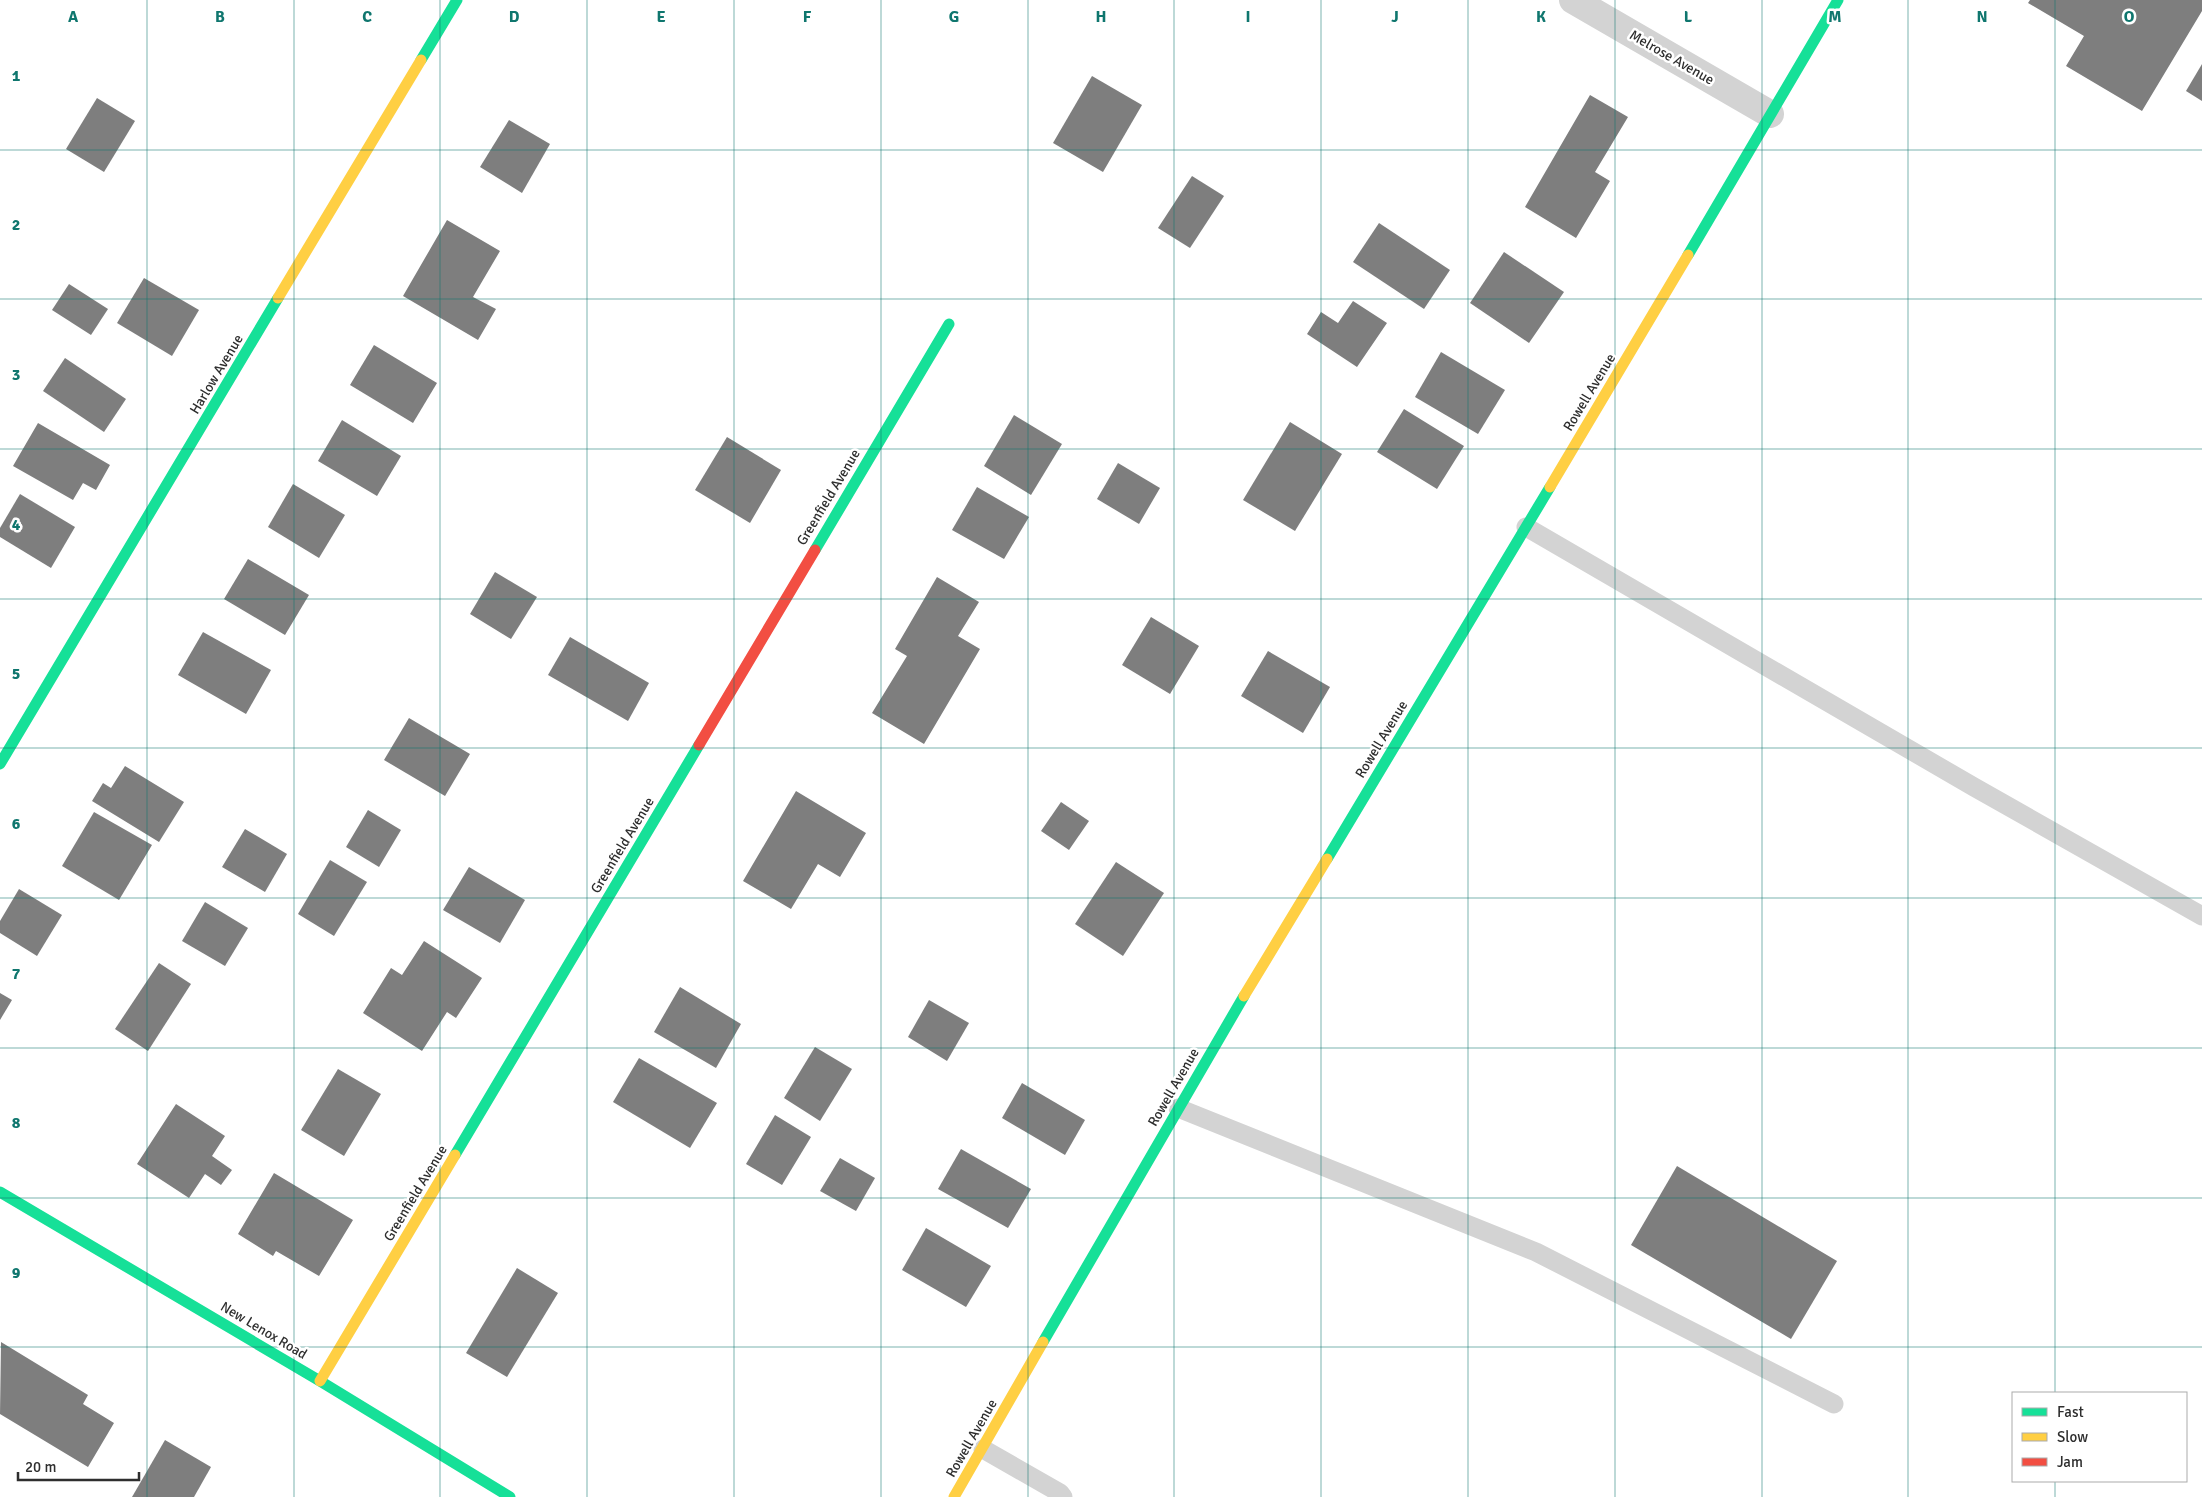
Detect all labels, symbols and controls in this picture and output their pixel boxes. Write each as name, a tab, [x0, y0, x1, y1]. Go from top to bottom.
text: A	[68, 7, 79, 27]
text: B	[215, 7, 225, 27]
text: C	[362, 7, 372, 27]
text: D	[509, 7, 520, 27]
text: E	[656, 7, 666, 27]
text: F	[803, 7, 812, 27]
text: G	[949, 7, 959, 27]
text: H	[1096, 7, 1106, 27]
text: I	[1245, 7, 1251, 27]
text: J	[1391, 7, 1399, 27]
text: K	[1536, 7, 1546, 27]
text: L	[1684, 7, 1693, 27]
text: M	[1828, 7, 1842, 27]
text: N	[1976, 7, 1988, 27]
text: O	[2124, 7, 2135, 27]
street label: Melrose Avenue	[1627, 26, 1717, 88]
text: 1	[12, 66, 21, 86]
text: 2	[12, 215, 20, 235]
street label: Harlow Avenue	[186, 331, 247, 417]
street label: Rowell Avenue	[1560, 350, 1619, 434]
text: 3	[12, 365, 20, 385]
street label: Greenfield Avenue	[793, 446, 864, 548]
text: 4	[12, 515, 21, 535]
text: 5	[12, 664, 20, 684]
street label: Rowell Avenue	[1352, 697, 1411, 781]
street label: Greenfield Avenue	[587, 794, 658, 896]
text: 6	[12, 814, 21, 834]
text: 7	[12, 964, 21, 984]
street label: Rowell Avenue	[1144, 1045, 1203, 1129]
text: 8	[12, 1113, 21, 1133]
street label: Greenfield Avenue	[380, 1142, 451, 1244]
text: 9	[12, 1263, 21, 1283]
street label: New Lenox Road	[218, 1298, 310, 1363]
legend	[2012, 1392, 2187, 1482]
street label: Rowell Avenue	[942, 1396, 1001, 1480]
text: Fast	[2057, 1403, 2084, 1421]
text: Slow	[2057, 1428, 2088, 1446]
scale bar	[18, 1450, 139, 1482]
text: Jam	[2057, 1453, 2083, 1471]
text: 20 m	[25, 1458, 56, 1476]

